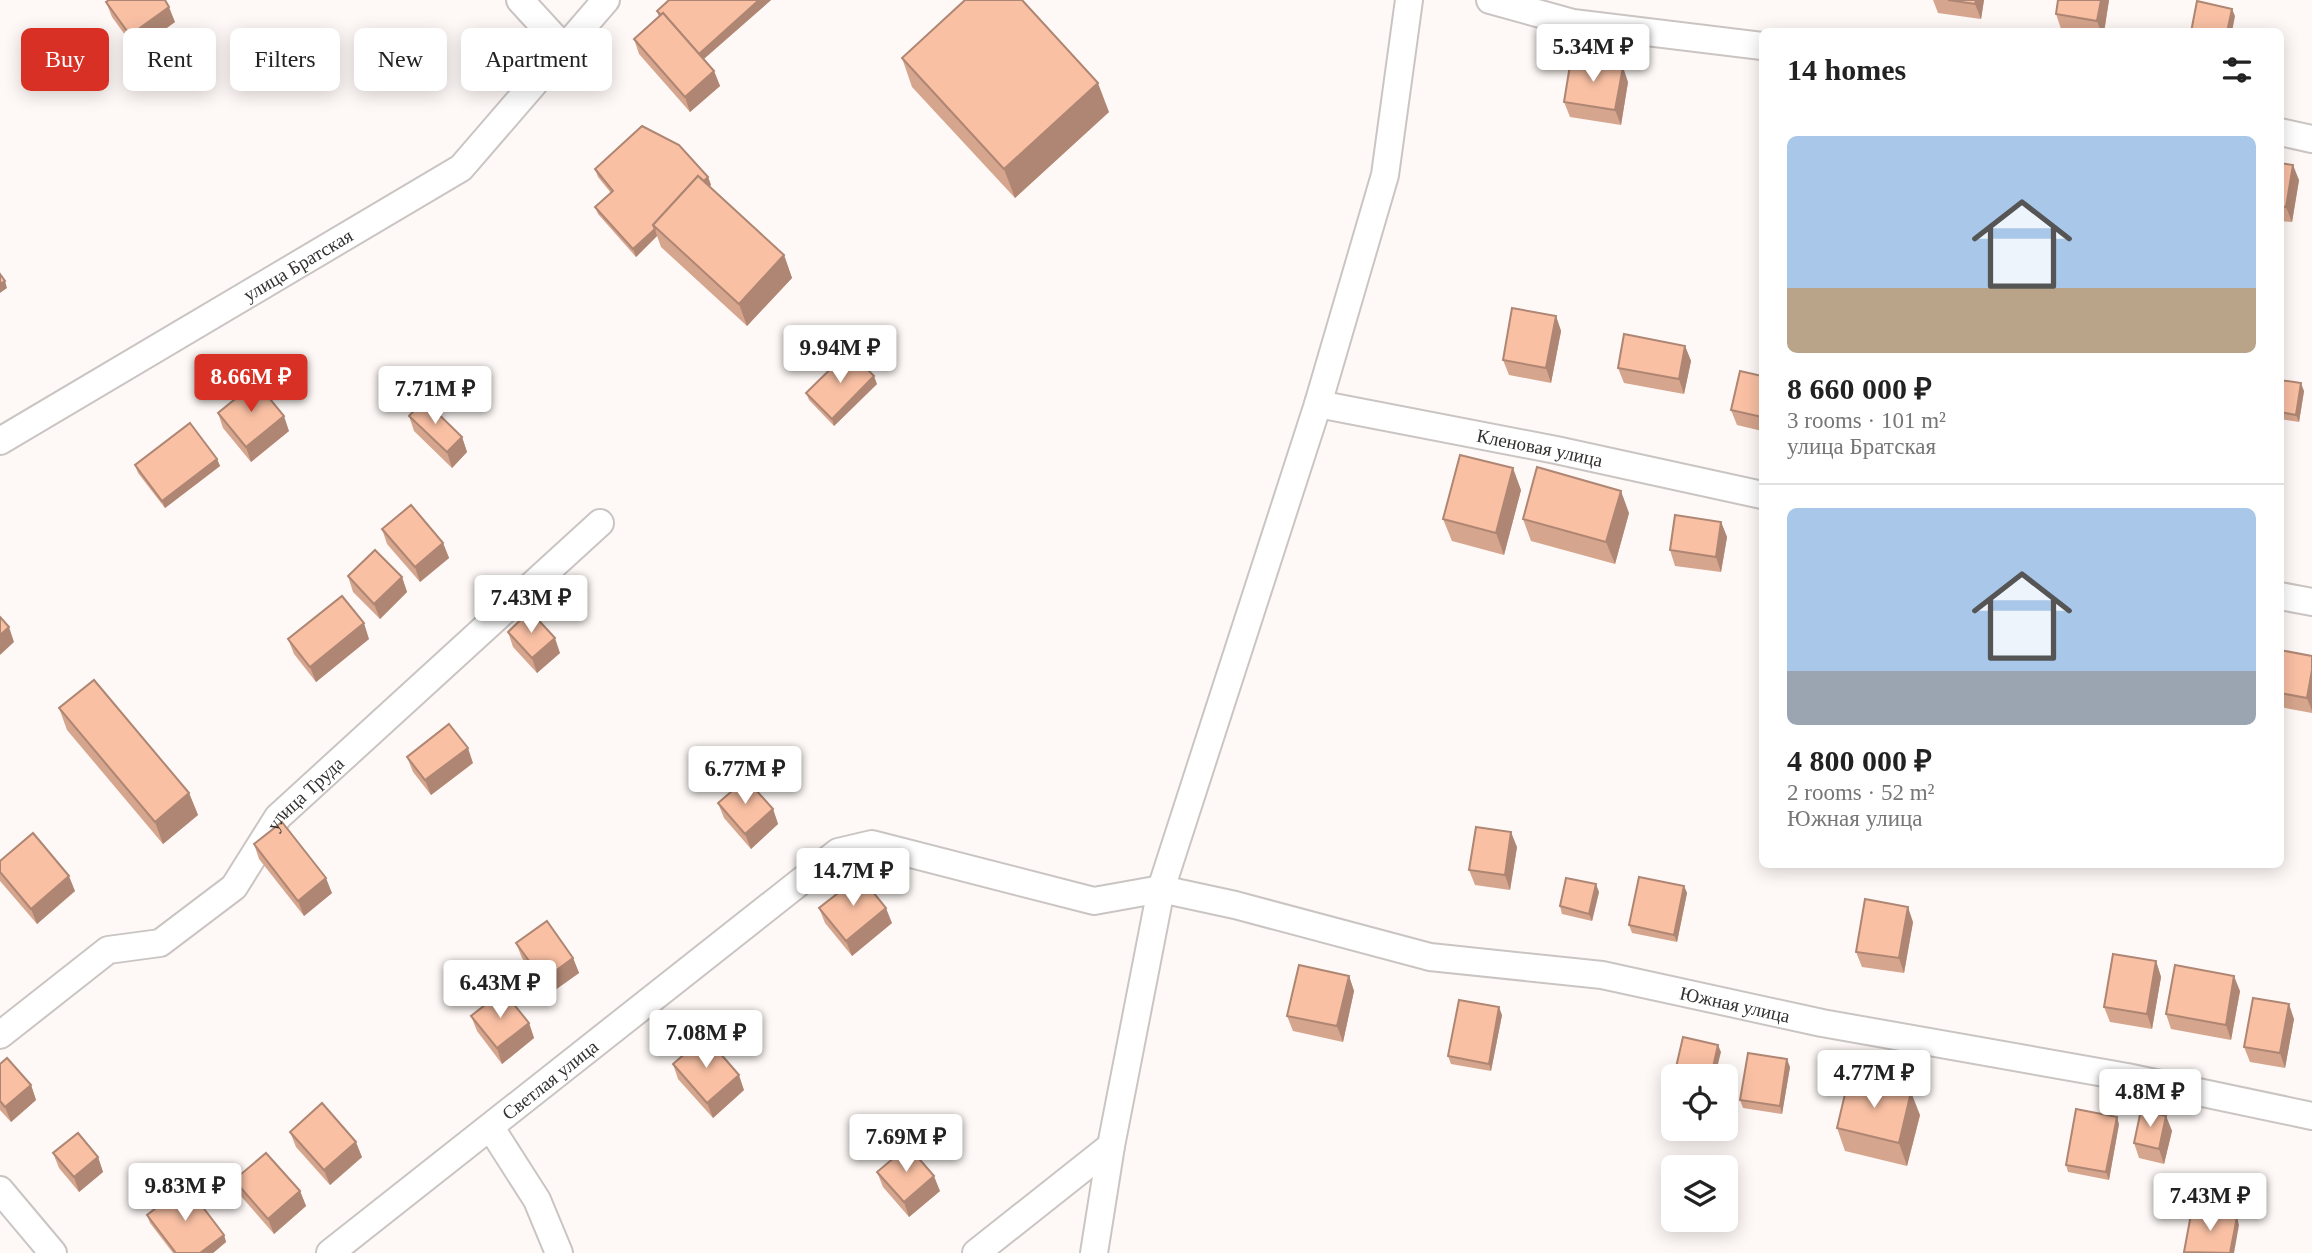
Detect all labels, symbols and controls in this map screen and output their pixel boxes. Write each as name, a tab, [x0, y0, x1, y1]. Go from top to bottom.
pin: 5.34M ₽	[1528, 24, 1658, 84]
chip: Buy	[21, 28, 109, 91]
chip: Rent	[123, 28, 216, 91]
chip: Filters	[230, 28, 340, 91]
chip: New	[354, 28, 447, 91]
chip: Apartment	[461, 28, 612, 91]
text: 5.34M ₽	[1552, 34, 1634, 59]
icon: filters	[2218, 51, 2256, 89]
text: 14 homes	[1787, 53, 1906, 86]
icon: home	[1959, 181, 2085, 307]
street label: улица Братская	[240, 225, 357, 306]
pin: 9.94M ₽	[775, 326, 905, 385]
text: 9.94M ₽	[799, 335, 881, 360]
pin: 8.66M ₽	[186, 354, 316, 414]
text: 8.66M ₽	[210, 364, 292, 389]
pin: 7.71M ₽	[370, 366, 500, 426]
text: 8 660 000 ₽	[1787, 372, 1932, 405]
text: 7.71M ₽	[394, 376, 476, 401]
text: 3 rooms · 101 m²	[1787, 408, 1946, 433]
street label: Кленовая улица	[1475, 425, 1605, 471]
text: улица Братская	[1787, 434, 1936, 459]
icon: home	[1959, 553, 2085, 679]
pin: 7.43M ₽	[466, 576, 596, 635]
text: 7.43M ₽	[490, 585, 572, 610]
text: 4 800 000 ₽	[1787, 744, 1932, 777]
pin: 6.77M ₽	[680, 746, 810, 806]
street label: улица Труда	[262, 752, 348, 834]
text: 6.77M ₽	[704, 756, 786, 781]
text: 2 rooms · 52 m²	[1787, 780, 1934, 805]
text: Южная улица	[1787, 806, 1922, 831]
pin: 14.7M ₽	[788, 848, 918, 908]
text: 14.7M ₽	[812, 858, 894, 883]
pin: 6.43M ₽	[435, 960, 565, 1020]
text: 6.43M ₽	[459, 970, 541, 995]
street label: Южная улица	[1678, 982, 1792, 1027]
pin: 7.08M ₽	[641, 1010, 771, 1070]
text: 7.08M ₽	[665, 1020, 747, 1045]
street label: Светлая улица	[498, 1035, 603, 1124]
pin: 4.77M ₽	[1809, 1050, 1939, 1110]
text: 4.77M ₽	[1833, 1060, 1915, 1085]
map controls	[1661, 1064, 1738, 1232]
button: locate	[1661, 1064, 1738, 1141]
pin: 4.8M ₽	[2093, 1070, 2207, 1129]
text: 4.8M ₽	[2115, 1079, 2185, 1104]
pin: 7.69M ₽	[841, 1114, 971, 1174]
text: 7.69M ₽	[865, 1124, 947, 1149]
button: layers	[1661, 1155, 1738, 1232]
pin: 9.83M ₽	[120, 1164, 250, 1223]
text: 9.83M ₽	[144, 1173, 226, 1198]
pin: 7.43M ₽	[2145, 1174, 2275, 1233]
text: 7.43M ₽	[2169, 1183, 2251, 1208]

